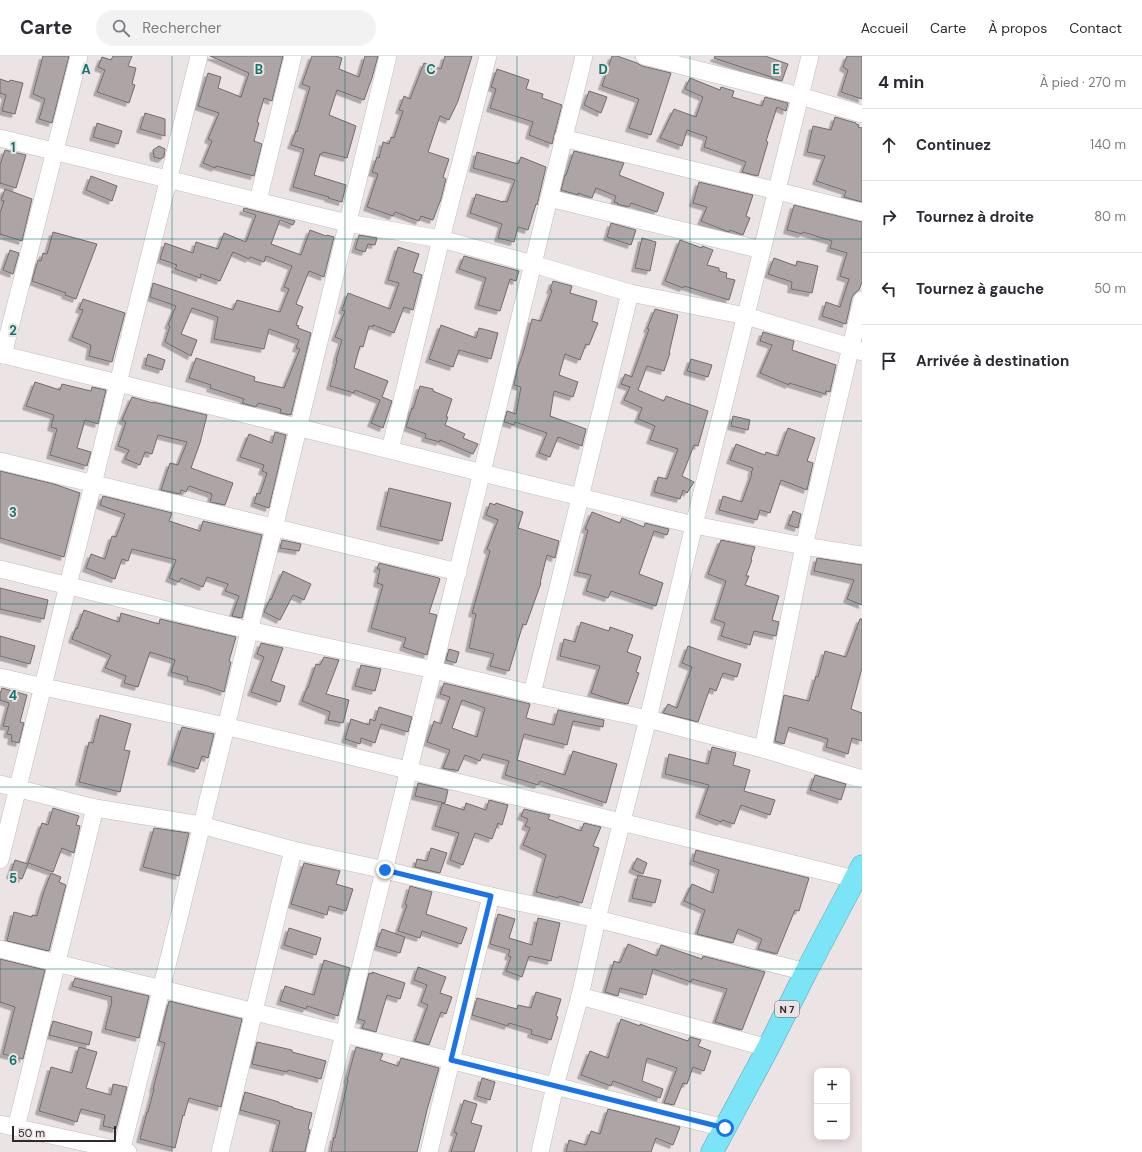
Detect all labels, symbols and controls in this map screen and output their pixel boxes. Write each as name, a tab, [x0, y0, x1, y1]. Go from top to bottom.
search box	[96, 10, 376, 46]
text: Carte	[20, 15, 72, 40]
icon: search	[110, 17, 132, 39]
text: Rechercher	[142, 18, 222, 38]
text: Accueil	[861, 19, 908, 37]
text: Carte	[930, 19, 966, 37]
text: À propos	[988, 19, 1047, 37]
text: Contact	[1069, 19, 1122, 37]
text: A	[81, 61, 91, 78]
text: B	[255, 61, 263, 78]
text: C	[426, 61, 436, 78]
text: D	[598, 61, 608, 78]
text: E	[772, 61, 780, 78]
text: 4 min	[878, 71, 924, 93]
text: À pied · 270 m	[1040, 74, 1126, 91]
icon: ahead	[878, 134, 900, 156]
text: Continuez	[916, 135, 991, 155]
text: 140 m	[1090, 136, 1126, 153]
text: 1	[11, 139, 15, 156]
icon: right	[878, 206, 900, 228]
text: Tournez à droite	[916, 207, 1034, 227]
text: 80 m	[1094, 208, 1126, 225]
icon: left	[878, 278, 900, 300]
text: Tournez à gauche	[916, 279, 1044, 299]
text: 50 m	[1094, 280, 1126, 297]
text: 2	[9, 322, 17, 339]
icon: arrive	[878, 350, 900, 372]
text: Arrivée à destination	[916, 351, 1069, 371]
text: 3	[9, 504, 17, 521]
text: 4	[9, 687, 17, 704]
route end	[376, 861, 394, 879]
text: 5	[9, 870, 17, 887]
road number: N 7	[775, 1001, 799, 1017]
text: 6	[9, 1052, 17, 1069]
map controls	[814, 1068, 850, 1140]
button: +	[814, 1068, 850, 1104]
button: −	[814, 1104, 850, 1140]
route start	[716, 1119, 734, 1137]
scale bar	[12, 1124, 116, 1143]
text: 50 m	[18, 1126, 45, 1140]

